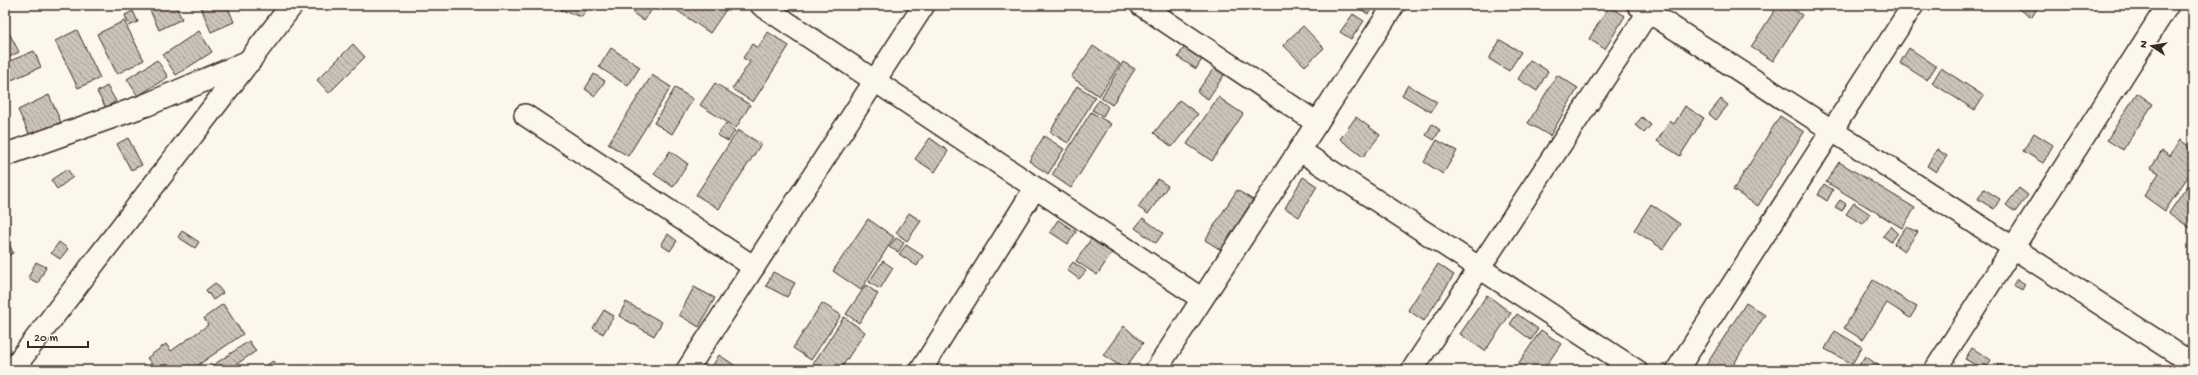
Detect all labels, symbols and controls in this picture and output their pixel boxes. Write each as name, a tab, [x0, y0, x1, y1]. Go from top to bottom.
north arrow	[2132, 26, 2172, 66]
text: N	[2138, 40, 2151, 49]
scale bar	[28, 323, 88, 349]
text: 20 m	[34, 332, 59, 346]

